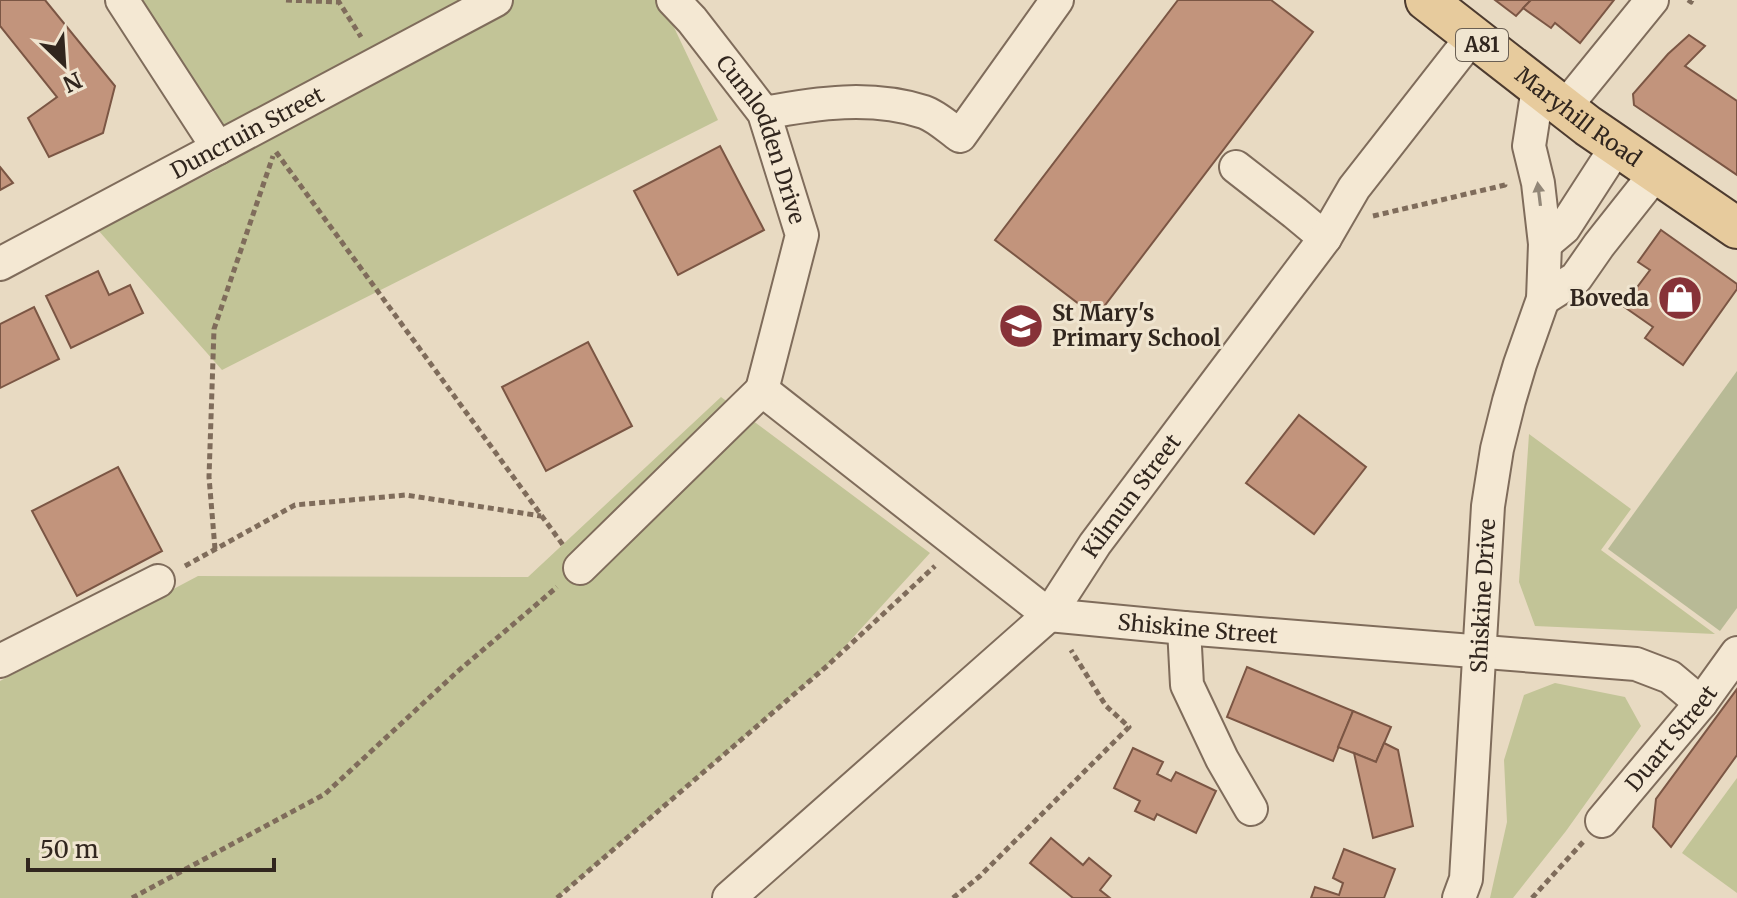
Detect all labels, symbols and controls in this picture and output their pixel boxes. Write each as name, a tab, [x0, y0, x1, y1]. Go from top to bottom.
north arrow	[24, 24, 104, 104]
road number: A81	[1456, 29, 1508, 61]
street label: Cumlodden Drive	[710, 49, 812, 227]
street label: Maryhill Road	[1510, 61, 1647, 172]
text: N	[58, 66, 86, 99]
street label: Duncruin Street	[166, 80, 329, 185]
one-way arrow	[1532, 181, 1545, 206]
shop icon: Boveda	[1656, 274, 1704, 322]
place label: Boveda	[1569, 284, 1649, 312]
place label: St Mary's Primary School	[1052, 299, 1221, 352]
school or university icon: St Mary's Primary School	[997, 302, 1045, 350]
street label: Kilmun Street	[1076, 428, 1187, 563]
street label: Shiskine Drive	[1464, 518, 1501, 674]
street label: Shiskine Street	[1116, 608, 1279, 649]
street label: Duart Street	[1619, 679, 1723, 797]
scale bar	[28, 822, 274, 872]
text: 50 m	[40, 834, 99, 865]

